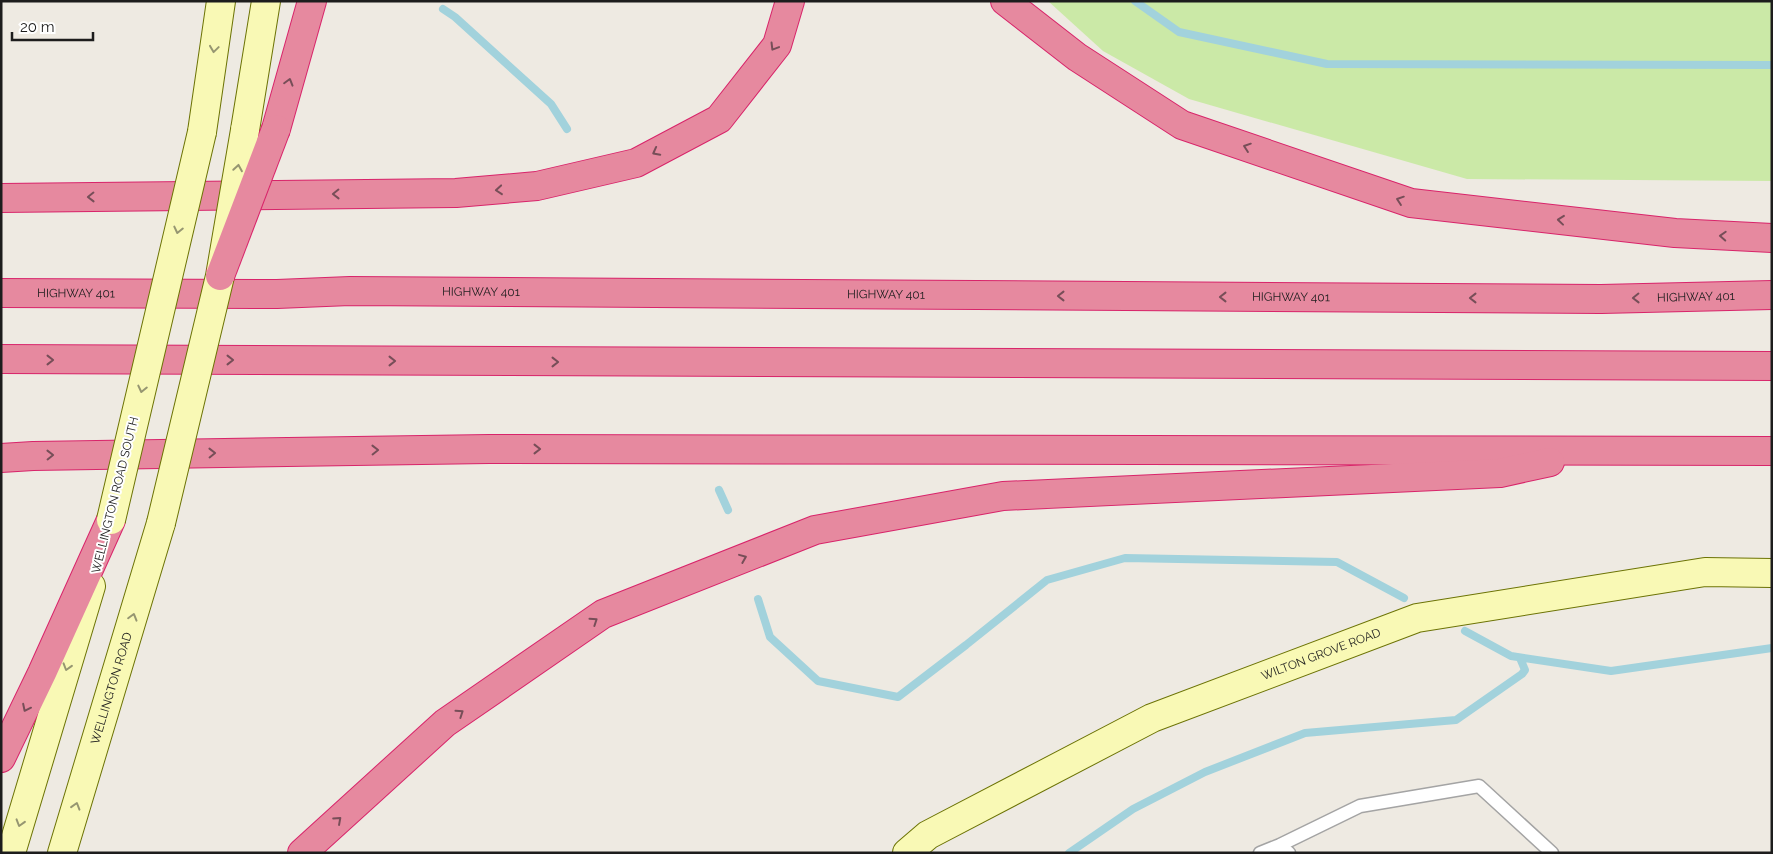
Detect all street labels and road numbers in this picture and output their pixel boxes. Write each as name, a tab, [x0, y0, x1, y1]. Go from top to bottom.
street label: HIGHWAY 401	[442, 285, 520, 299]
street label: HIGHWAY 401	[37, 286, 115, 300]
street label: HIGHWAY 401	[847, 287, 925, 302]
street label: HIGHWAY 401	[1657, 289, 1735, 305]
street label: HIGHWAY 401	[1252, 290, 1330, 304]
street label: WELLINGTON ROAD SOUTH	[89, 415, 141, 575]
street label: WILTON GROVE ROAD	[1259, 625, 1383, 683]
street label: WELLINGTON ROAD	[88, 630, 135, 746]

